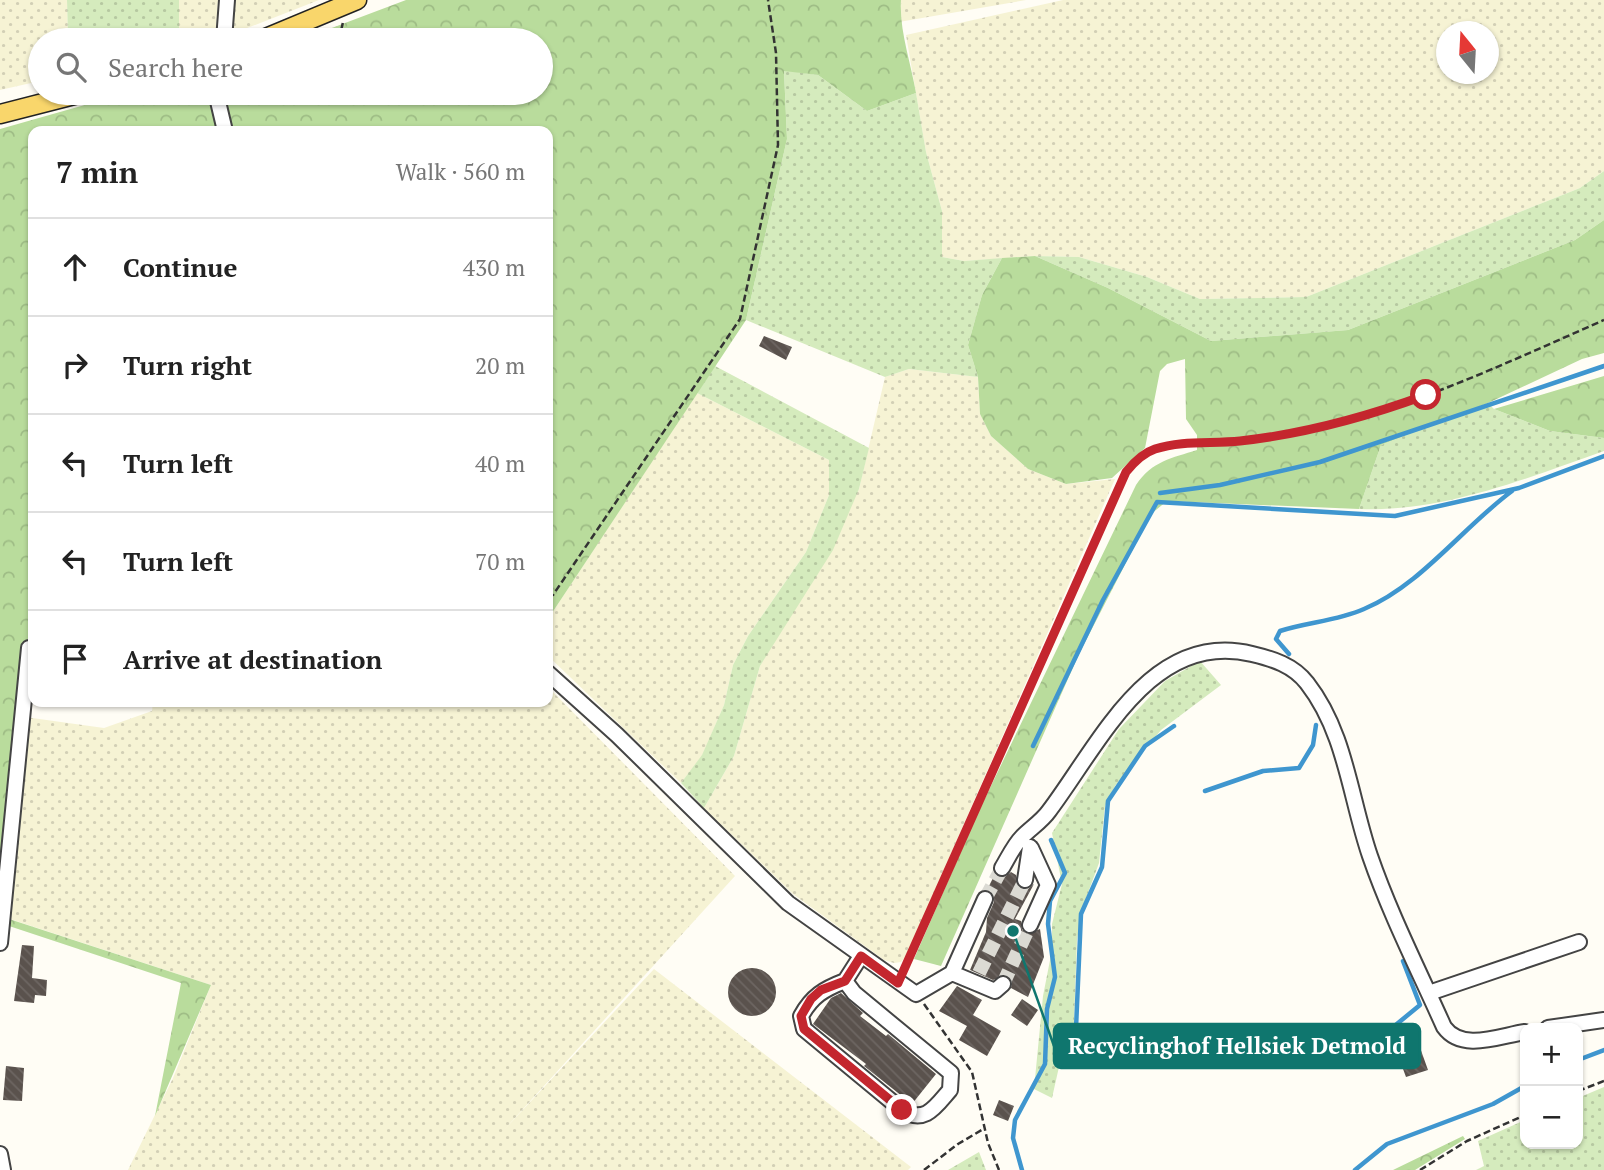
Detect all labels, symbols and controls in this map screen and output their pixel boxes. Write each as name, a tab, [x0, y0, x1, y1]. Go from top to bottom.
north arrow	[1436, 21, 1499, 84]
search box	[28, 28, 553, 105]
icon: search	[52, 48, 90, 86]
text: Search here	[108, 50, 243, 84]
text: 7 min	[56, 152, 138, 192]
text: Walk · 560 m	[396, 156, 525, 187]
icon: ahead	[56, 248, 94, 286]
text: Continue	[123, 250, 237, 284]
text: 430 m	[463, 252, 525, 283]
icon: right	[56, 346, 94, 384]
text: Turn right	[123, 348, 252, 382]
text: 20 m	[475, 350, 525, 381]
route start	[1410, 379, 1441, 410]
icon: left	[56, 444, 94, 482]
text: Turn left	[123, 446, 233, 480]
text: 40 m	[475, 448, 525, 479]
icon: left	[56, 542, 94, 580]
text: Turn left	[123, 544, 233, 578]
text: 70 m	[475, 546, 525, 577]
icon: arrive	[56, 640, 94, 678]
text: Arrive at destination	[123, 642, 382, 676]
map controls	[1520, 1023, 1583, 1149]
button: +	[1520, 1023, 1583, 1086]
callout: Recyclinghof Hellsiek Detmold	[1054, 1024, 1420, 1068]
text: Recyclinghof Hellsiek Detmold	[1068, 1030, 1406, 1061]
button: −	[1520, 1086, 1583, 1149]
route end	[886, 1094, 917, 1125]

